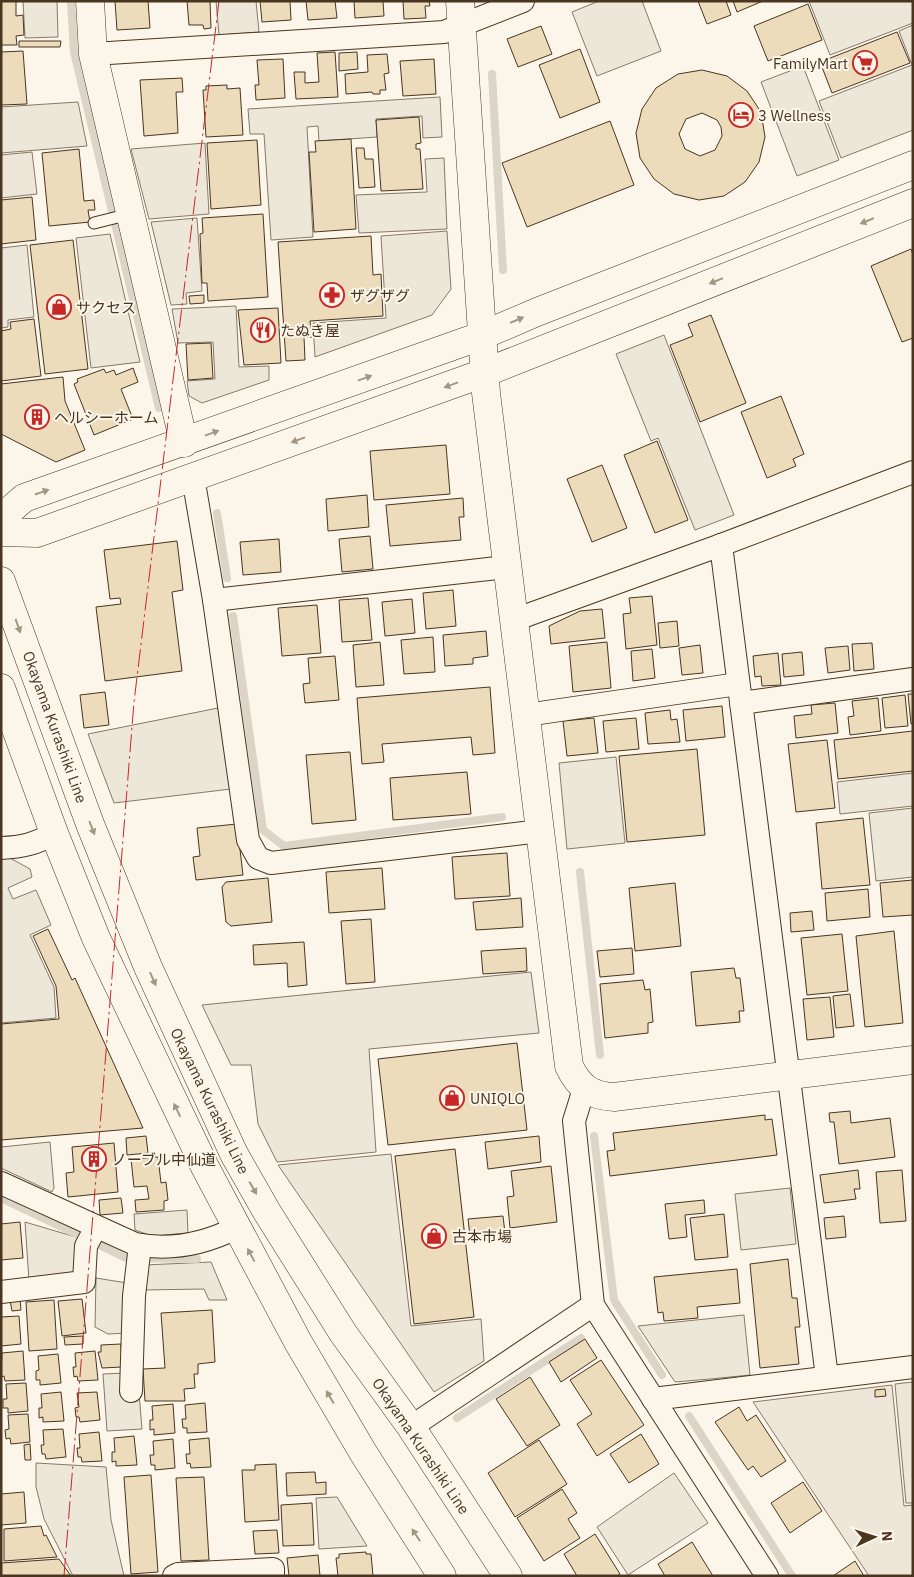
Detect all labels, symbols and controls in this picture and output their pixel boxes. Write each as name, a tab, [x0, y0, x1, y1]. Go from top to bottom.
supermarket icon: FamilyMart	[852, 50, 878, 76]
place label: FamilyMart	[773, 54, 848, 73]
hotel icon: 3 Wellness	[728, 102, 754, 128]
place label: 3 Wellness	[758, 106, 831, 125]
one-way arrow	[860, 218, 875, 226]
one-way arrow	[709, 278, 724, 286]
pharmacy icon: ザグザグ	[319, 282, 345, 308]
place label: ザグザグ	[350, 286, 410, 305]
shop icon: サクセス	[46, 294, 72, 320]
place label: サクセス	[76, 298, 136, 317]
one-way arrow	[510, 316, 524, 324]
restaurant icon: たぬき屋	[250, 317, 276, 343]
place label: たぬき屋	[280, 321, 340, 340]
one-way arrow	[357, 373, 372, 381]
one-way arrow	[443, 381, 458, 389]
building icon: ヘルシーホーム	[24, 404, 50, 430]
place label: ヘルシーホーム	[54, 408, 159, 427]
one-way arrow	[205, 429, 220, 437]
one-way arrow	[290, 436, 305, 444]
one-way arrow	[35, 488, 50, 496]
one-way arrow	[15, 619, 22, 634]
street label: Okayama Kurashiki Line	[19, 648, 91, 806]
one-way arrow	[88, 821, 96, 836]
one-way arrow	[149, 972, 157, 986]
street label: Okayama Kurashiki Line	[166, 1025, 254, 1177]
shop icon: UNIQLO	[439, 1085, 465, 1111]
place label: UNIQLO	[470, 1089, 525, 1108]
one-way arrow	[173, 1103, 181, 1117]
building icon: ノーブル中仙道	[81, 1146, 107, 1172]
place label: ノーブル中仙道	[112, 1150, 216, 1169]
one-way arrow	[249, 1182, 258, 1195]
shop icon: 古本市場	[421, 1223, 447, 1249]
place label: 古本市場	[452, 1227, 512, 1246]
one-way arrow	[247, 1248, 255, 1262]
street label: Okayama Kurashiki Line	[368, 1374, 474, 1518]
one-way arrow	[326, 1390, 335, 1403]
north arrow	[849, 1512, 899, 1562]
one-way arrow	[411, 1528, 421, 1541]
text: N	[878, 1530, 896, 1542]

